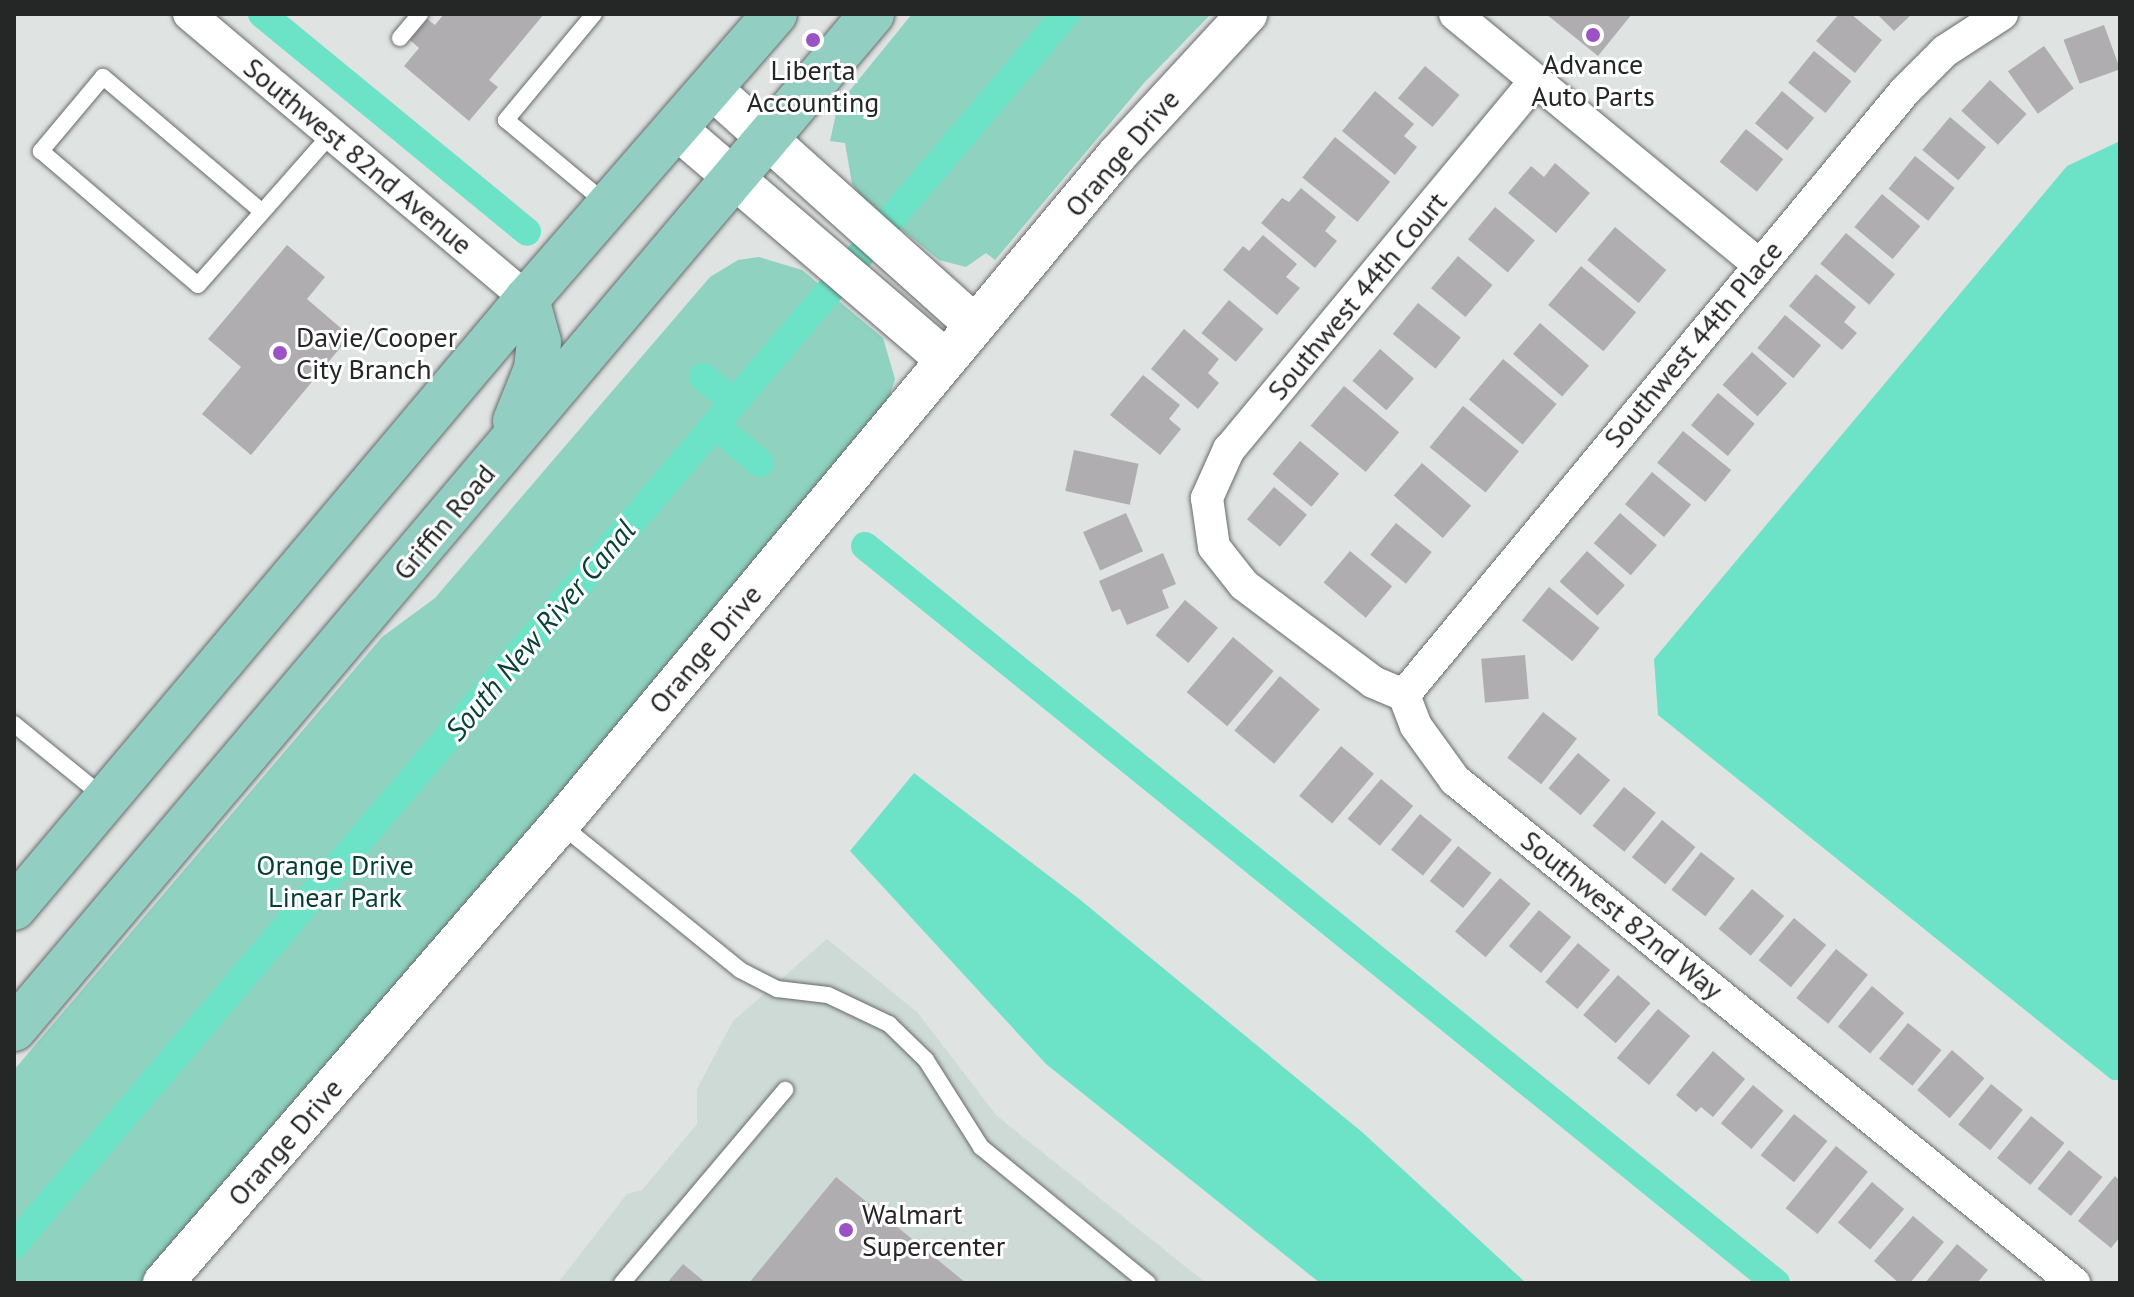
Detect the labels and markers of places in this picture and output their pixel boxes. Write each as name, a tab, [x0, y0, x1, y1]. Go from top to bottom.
marker: Advance Auto Parts	[1584, 26, 1602, 44]
marker: Liberta Accounting	[804, 31, 822, 49]
place label: Advance Auto Parts	[1531, 47, 1655, 113]
place label: Liberta Accounting	[747, 53, 879, 119]
place label: Davie/Cooper City Branch	[296, 320, 457, 386]
marker: Davie/Cooper City Branch	[271, 344, 289, 362]
place label: Walmart Supercenter	[862, 1197, 1005, 1263]
marker: Walmart Supercenter	[837, 1221, 855, 1239]

